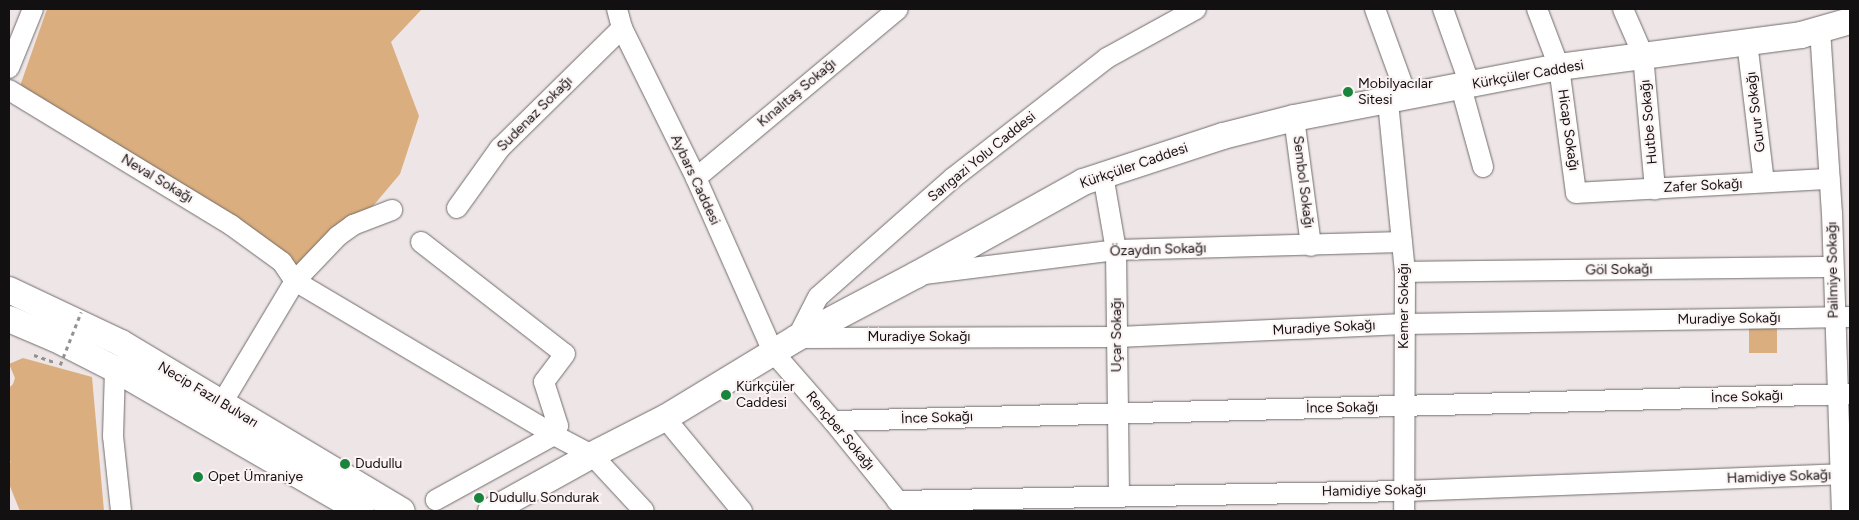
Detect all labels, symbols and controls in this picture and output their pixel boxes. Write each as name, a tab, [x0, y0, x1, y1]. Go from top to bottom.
street label: Kınalıtaş Sokağı	[754, 55, 840, 131]
street label: Kürkçüler Caddesi	[1471, 57, 1585, 93]
street label: Gurur Sokağı	[1743, 71, 1769, 153]
street label: Sudenaz Sokağı	[494, 73, 576, 155]
place label: Mobilyacılar Sitesi	[1358, 76, 1433, 108]
street label: Hutbe Sokağı	[1637, 79, 1661, 165]
marker: Mobilyacılar Sitesi	[1342, 86, 1354, 98]
street label: Hicap Sokağı	[1554, 88, 1582, 172]
street label: Sarıgazi Yolu Caddesi	[925, 108, 1039, 206]
street label: Aybars Caddesi	[667, 132, 723, 228]
street label: Sembol Sokağı	[1289, 135, 1317, 229]
street label: Kürkçüler Caddesi	[1078, 140, 1190, 192]
street label: Neval Sokağı	[118, 151, 196, 207]
street label: Zafer Sokağı	[1663, 176, 1743, 196]
street label: Pailmiye Sokağı	[1824, 221, 1842, 319]
street label: Özaydın Sokağı	[1109, 240, 1207, 260]
street label: Göl Sokağı	[1585, 261, 1653, 279]
street label: Kemer Sokağı	[1396, 263, 1412, 349]
street label: Uçar Sokağı	[1109, 298, 1125, 372]
street label: Muradiye Sokağı	[1677, 310, 1781, 328]
street label: Muradiye Sokağı	[1272, 317, 1376, 339]
street label: Muradiye Sokağı	[867, 329, 971, 345]
street label: Necip Fazıl Bulvarı	[155, 358, 261, 432]
place label: Kürkçüler Caddesi	[736, 379, 795, 412]
street label: İnce Sokağı	[1711, 387, 1783, 407]
street label: Rençber Sokağı	[802, 388, 878, 474]
marker: Kürkçüler Caddesi	[720, 389, 732, 401]
street label: İnce Sokağı	[1306, 399, 1378, 417]
street label: İnce Sokağı	[901, 408, 973, 428]
place label: Dudullu	[355, 456, 402, 472]
marker: Dudullu	[339, 458, 351, 470]
street label: Hamidiye Sokağı	[1726, 467, 1832, 487]
place label: Opet Ümraniye	[208, 469, 303, 485]
marker: Opet Ümraniye	[192, 471, 204, 483]
street label: Hamidiye Sokağı	[1322, 482, 1426, 500]
place label: Dudullu Sondurak	[489, 490, 599, 506]
marker: Dudullu Sondurak	[473, 492, 485, 504]

